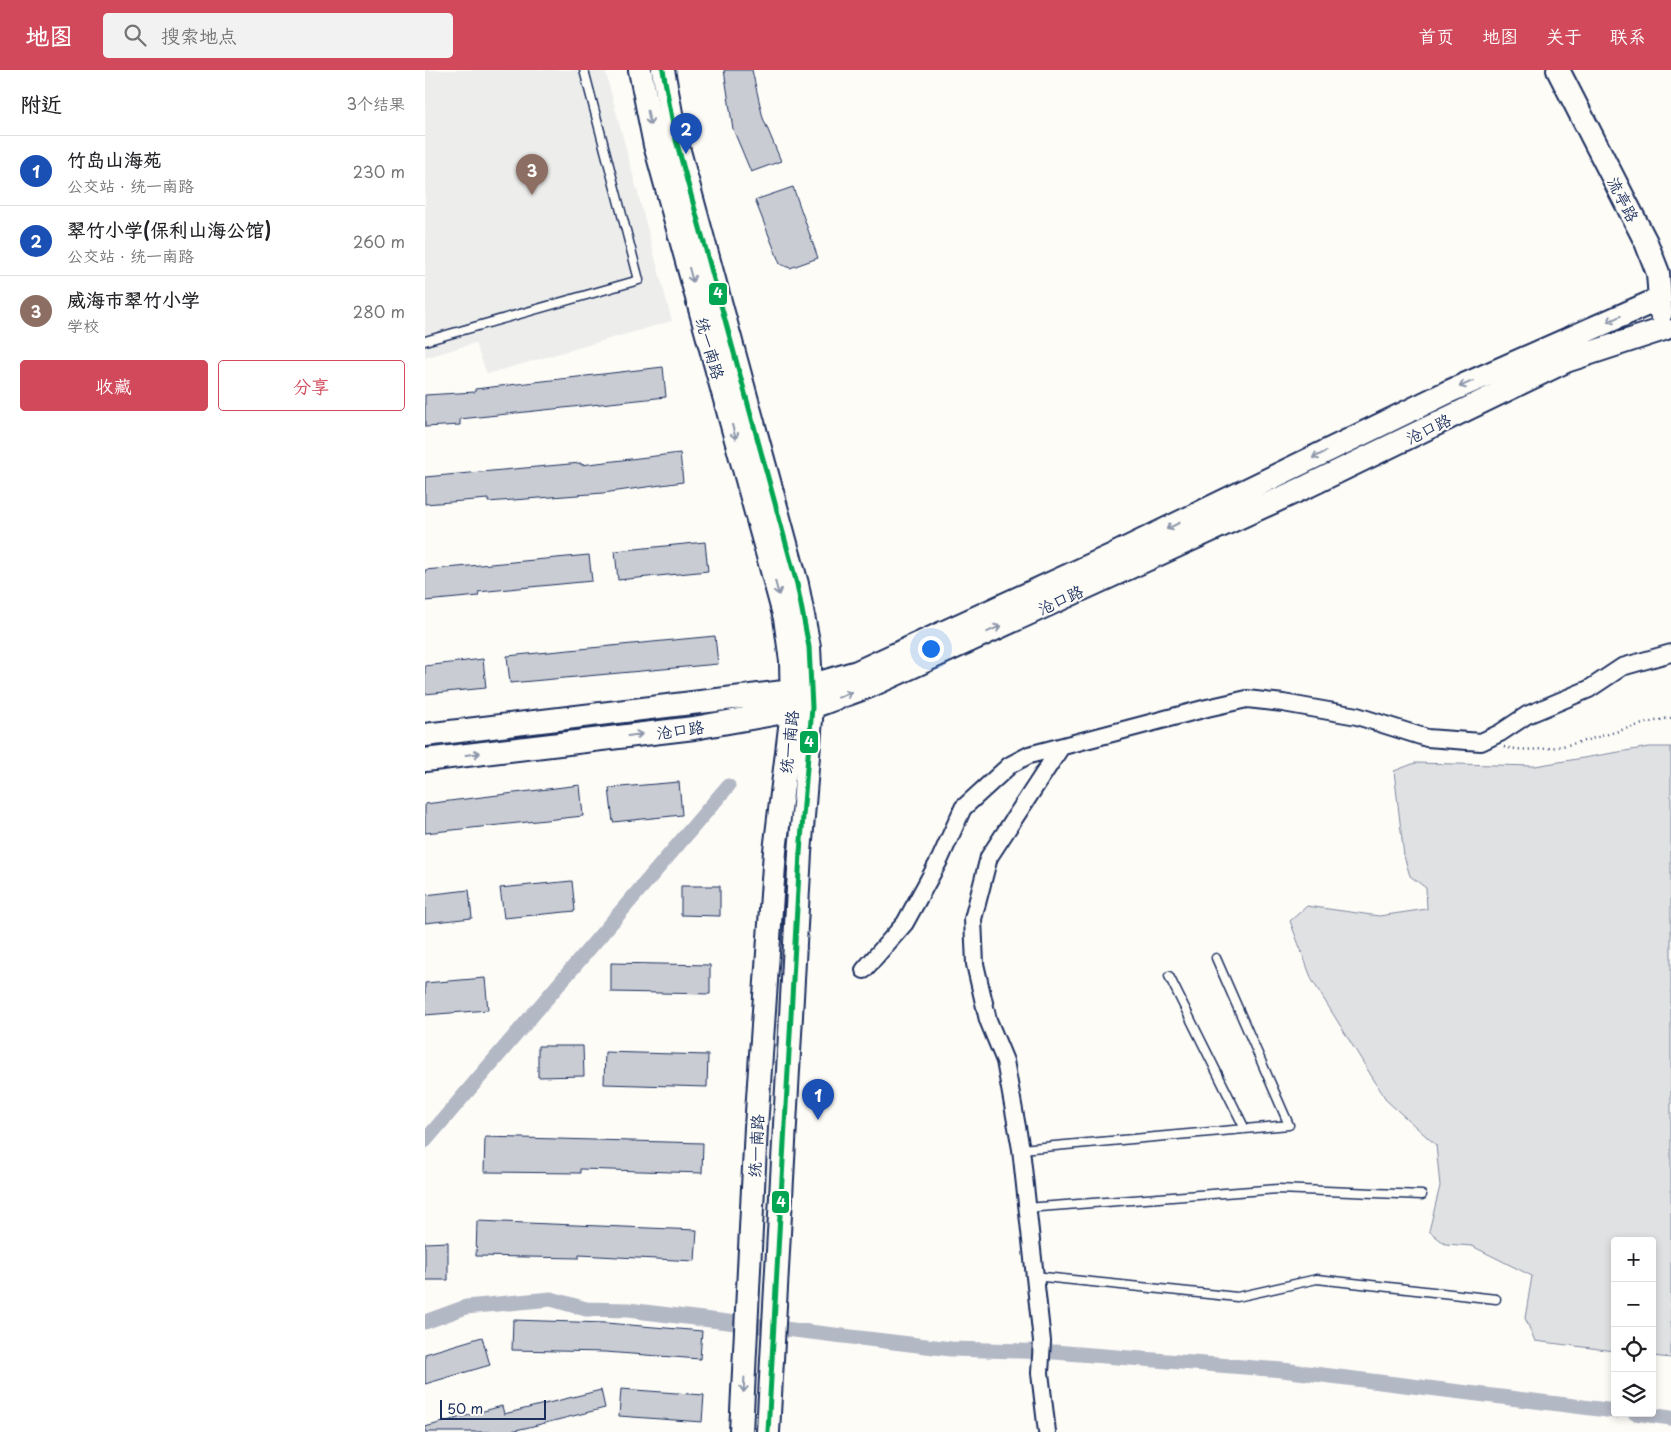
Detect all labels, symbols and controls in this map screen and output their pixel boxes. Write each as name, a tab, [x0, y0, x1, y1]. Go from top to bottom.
search box	[103, 13, 453, 58]
text: 地图	[25, 17, 73, 53]
icon: search	[121, 21, 149, 49]
text: 搜索地点	[161, 21, 237, 49]
text: 首页	[1418, 22, 1454, 49]
text: 地图	[1482, 22, 1518, 49]
text: 关于	[1546, 22, 1582, 49]
text: 联系	[1610, 22, 1646, 49]
text: 附近	[20, 87, 62, 119]
text: 3个结果	[346, 91, 405, 115]
one-way arrow	[645, 109, 655, 125]
pin: 2	[670, 113, 702, 154]
text: 竹岛山海苑	[67, 145, 162, 173]
pin: 3	[516, 154, 548, 195]
text: 1	[32, 159, 40, 183]
text: 230 m	[353, 159, 405, 183]
street label: 流亭路	[1602, 172, 1646, 226]
text: 公交站 · 统一南路	[67, 173, 194, 197]
text: 翠竹小学(保利山海公馆)	[67, 215, 271, 243]
text: 2	[30, 229, 42, 253]
text: 260 m	[353, 229, 405, 253]
text: 公交站 · 统一南路	[67, 243, 194, 267]
one-way arrow	[686, 266, 696, 282]
line badge: 4	[708, 282, 728, 306]
text: 4	[713, 282, 723, 303]
text: 威海市翠竹小学	[67, 285, 200, 313]
text: 3	[31, 299, 41, 323]
text: 280 m	[353, 299, 405, 323]
text: 学校	[67, 313, 99, 337]
street label: 统一南路	[691, 314, 731, 382]
one-way arrow	[1607, 314, 1622, 324]
button: 收藏	[20, 360, 208, 411]
button: 分享	[218, 360, 405, 411]
one-way arrow	[1459, 380, 1474, 390]
street label: 沧口路	[1401, 407, 1455, 449]
one-way arrow	[730, 423, 740, 439]
one-way arrow	[1312, 451, 1327, 460]
one-way arrow	[1166, 522, 1181, 531]
street label: 沧口路	[1033, 578, 1087, 620]
one-way arrow	[773, 580, 782, 596]
one-way arrow	[986, 624, 1001, 634]
your location	[918, 636, 944, 662]
one-way arrow	[837, 690, 853, 699]
street label: 统一南路	[773, 709, 803, 775]
street label: 沧口路	[655, 714, 705, 744]
one-way arrow	[626, 730, 642, 740]
line badge: 4	[799, 730, 819, 754]
text: 4	[804, 731, 814, 752]
one-way arrow	[465, 749, 481, 759]
pin: 1	[802, 1079, 834, 1120]
street label: 统一南路	[741, 1113, 769, 1179]
line badge: 4	[771, 1190, 790, 1214]
text: 4	[776, 1191, 786, 1212]
map controls	[1611, 1237, 1656, 1417]
button: +	[1611, 1237, 1656, 1282]
button: −	[1611, 1282, 1656, 1327]
button: locate	[1611, 1327, 1656, 1372]
button: layers	[1611, 1372, 1656, 1417]
one-way arrow	[739, 1377, 748, 1393]
scale bar	[440, 1397, 546, 1420]
text: 50 m	[447, 1398, 483, 1419]

